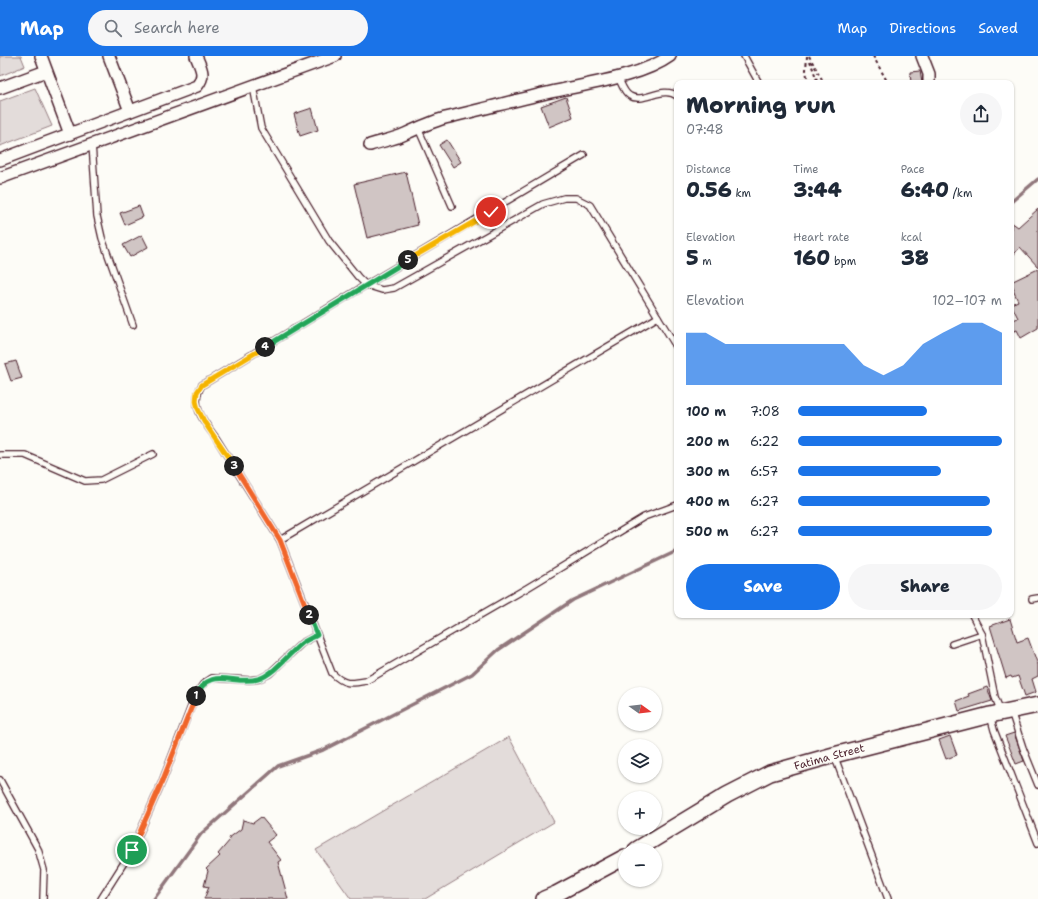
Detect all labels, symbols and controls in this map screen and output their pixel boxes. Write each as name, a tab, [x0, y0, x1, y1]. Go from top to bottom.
search box	[88, 10, 368, 46]
text: Map	[20, 16, 64, 41]
icon: search	[102, 17, 124, 39]
text: Search here	[134, 18, 220, 38]
text: Map	[838, 19, 868, 37]
text: Directions	[890, 19, 956, 37]
text: Saved	[978, 19, 1018, 37]
text: Morning run	[686, 91, 836, 120]
button: share	[960, 93, 1002, 135]
text: 07:48	[686, 121, 724, 138]
text: Distance	[686, 162, 731, 177]
text: Time	[793, 162, 819, 177]
text: Pace	[901, 162, 925, 177]
text: 0.56	[686, 177, 732, 203]
text: 3:44	[793, 177, 842, 203]
text: 6:40	[901, 177, 949, 203]
text: km	[732, 186, 751, 201]
text: /km	[949, 186, 972, 201]
pin	[474, 195, 508, 229]
icon: check	[480, 201, 502, 223]
text: Elevation	[686, 230, 735, 245]
text: Heart rate	[793, 230, 849, 245]
text: kcal	[901, 230, 922, 245]
text: 5	[686, 245, 699, 271]
text: 160	[793, 245, 830, 271]
text: 38	[901, 245, 929, 271]
pin: 5	[398, 250, 418, 270]
text: 5	[405, 252, 411, 267]
text: m	[699, 254, 712, 269]
text: bpm	[830, 254, 856, 269]
text: Elevation	[686, 292, 744, 309]
text: 102–107 m	[932, 292, 1002, 309]
pin: 4	[255, 337, 275, 357]
text: 4	[261, 339, 269, 354]
text: 100 m	[686, 403, 726, 420]
text: 7:08	[750, 403, 780, 420]
text: 200 m	[686, 433, 729, 450]
text: 6:22	[750, 433, 779, 450]
pin: 3	[224, 456, 244, 476]
text: 3	[230, 458, 238, 473]
text: 300 m	[686, 463, 730, 480]
text: 6:57	[750, 463, 778, 480]
text: 400 m	[686, 493, 730, 510]
text: 6:27	[750, 493, 779, 510]
text: 500 m	[686, 523, 729, 540]
text: 6:27	[750, 523, 779, 540]
button: Save	[686, 564, 840, 610]
button: Share	[848, 564, 1002, 610]
pin: 2	[299, 605, 319, 625]
text: 2	[305, 607, 313, 622]
pin: 1	[186, 686, 206, 706]
north arrow	[618, 687, 662, 731]
map controls	[618, 687, 662, 887]
text: 1	[193, 688, 199, 703]
button: layers	[618, 739, 662, 783]
street label: Fatima Street	[792, 740, 866, 774]
button: +	[618, 791, 662, 835]
pin	[115, 833, 149, 867]
icon: arrive	[121, 839, 143, 861]
button: −	[618, 843, 662, 887]

